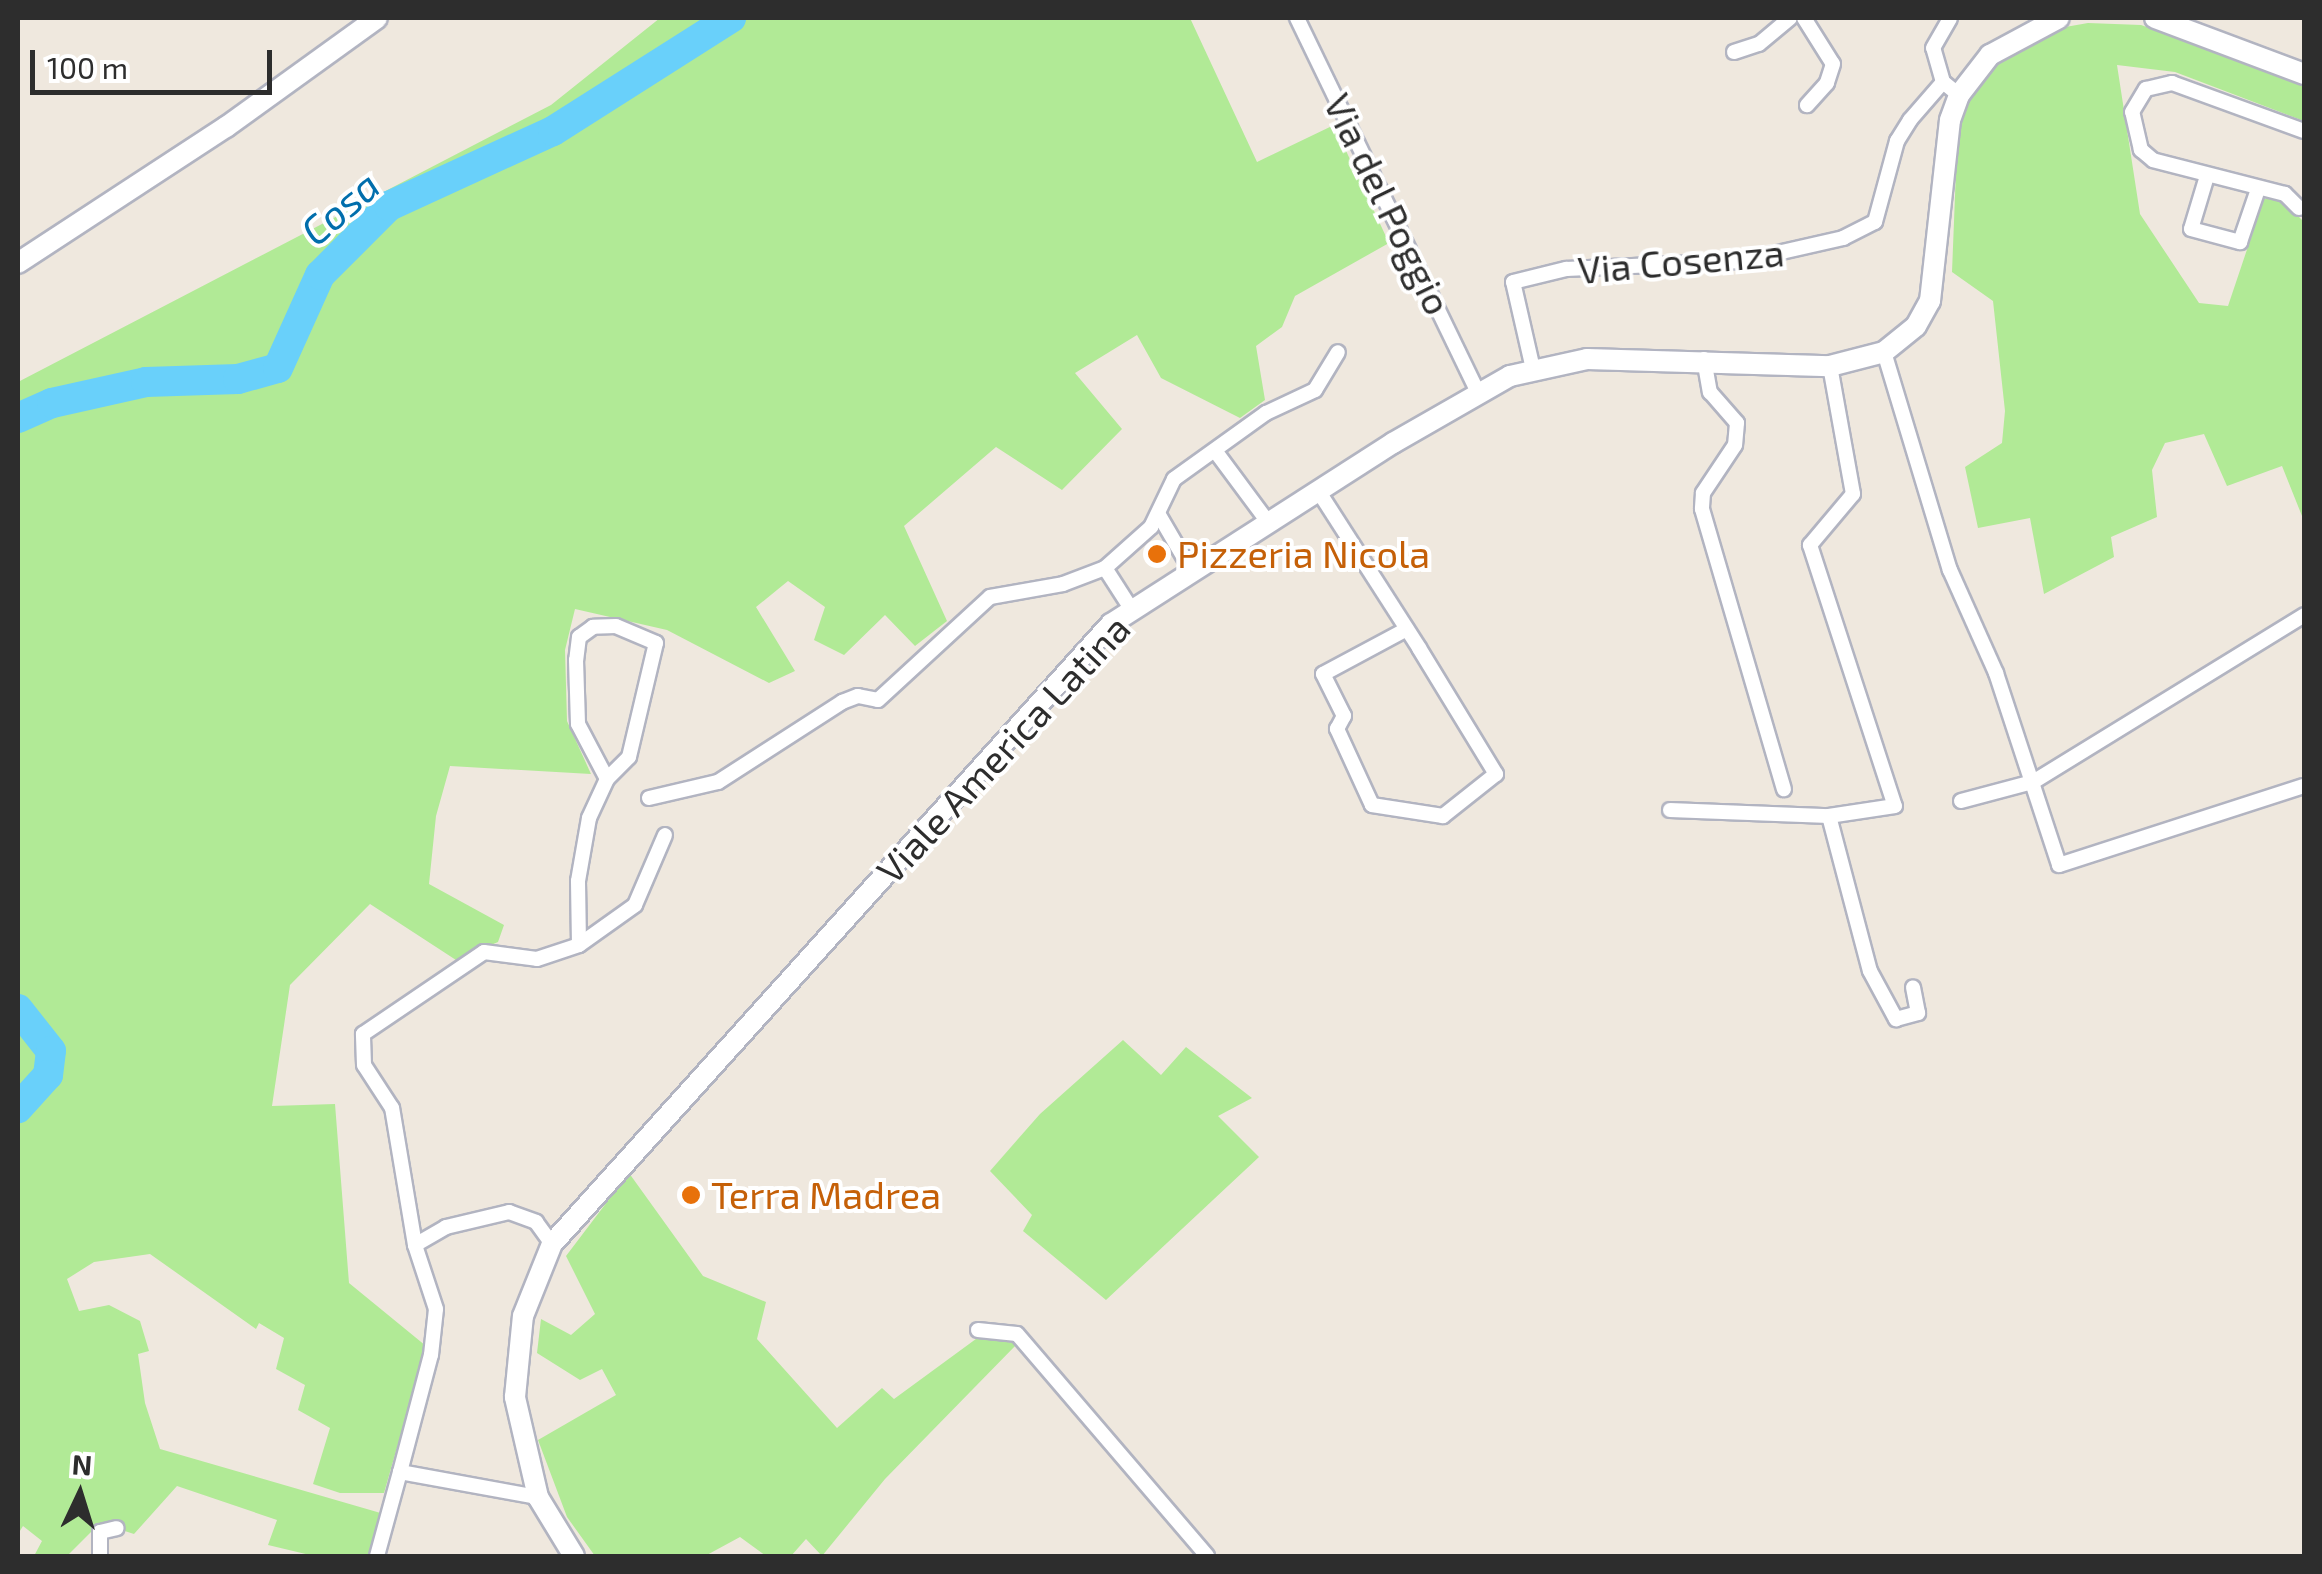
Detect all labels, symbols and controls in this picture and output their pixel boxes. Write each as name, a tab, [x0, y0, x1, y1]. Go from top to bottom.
scale bar	[35, 30, 278, 92]
text: 100 m	[47, 49, 128, 85]
street label: Via del Poggio	[1315, 86, 1461, 322]
water label: Cosa	[290, 160, 388, 254]
street label: Via Cosenza	[1576, 229, 1786, 293]
place label: Pizzeria Nicola	[1177, 531, 1430, 577]
marker: Pizzeria Nicola	[1146, 543, 1168, 565]
street label: Viale America Latina	[867, 605, 1139, 893]
place label: Terra Madrea	[711, 1172, 941, 1218]
marker: Terra Madrea	[680, 1184, 702, 1206]
north arrow	[30, 1444, 130, 1544]
text: N	[71, 1446, 93, 1482]

